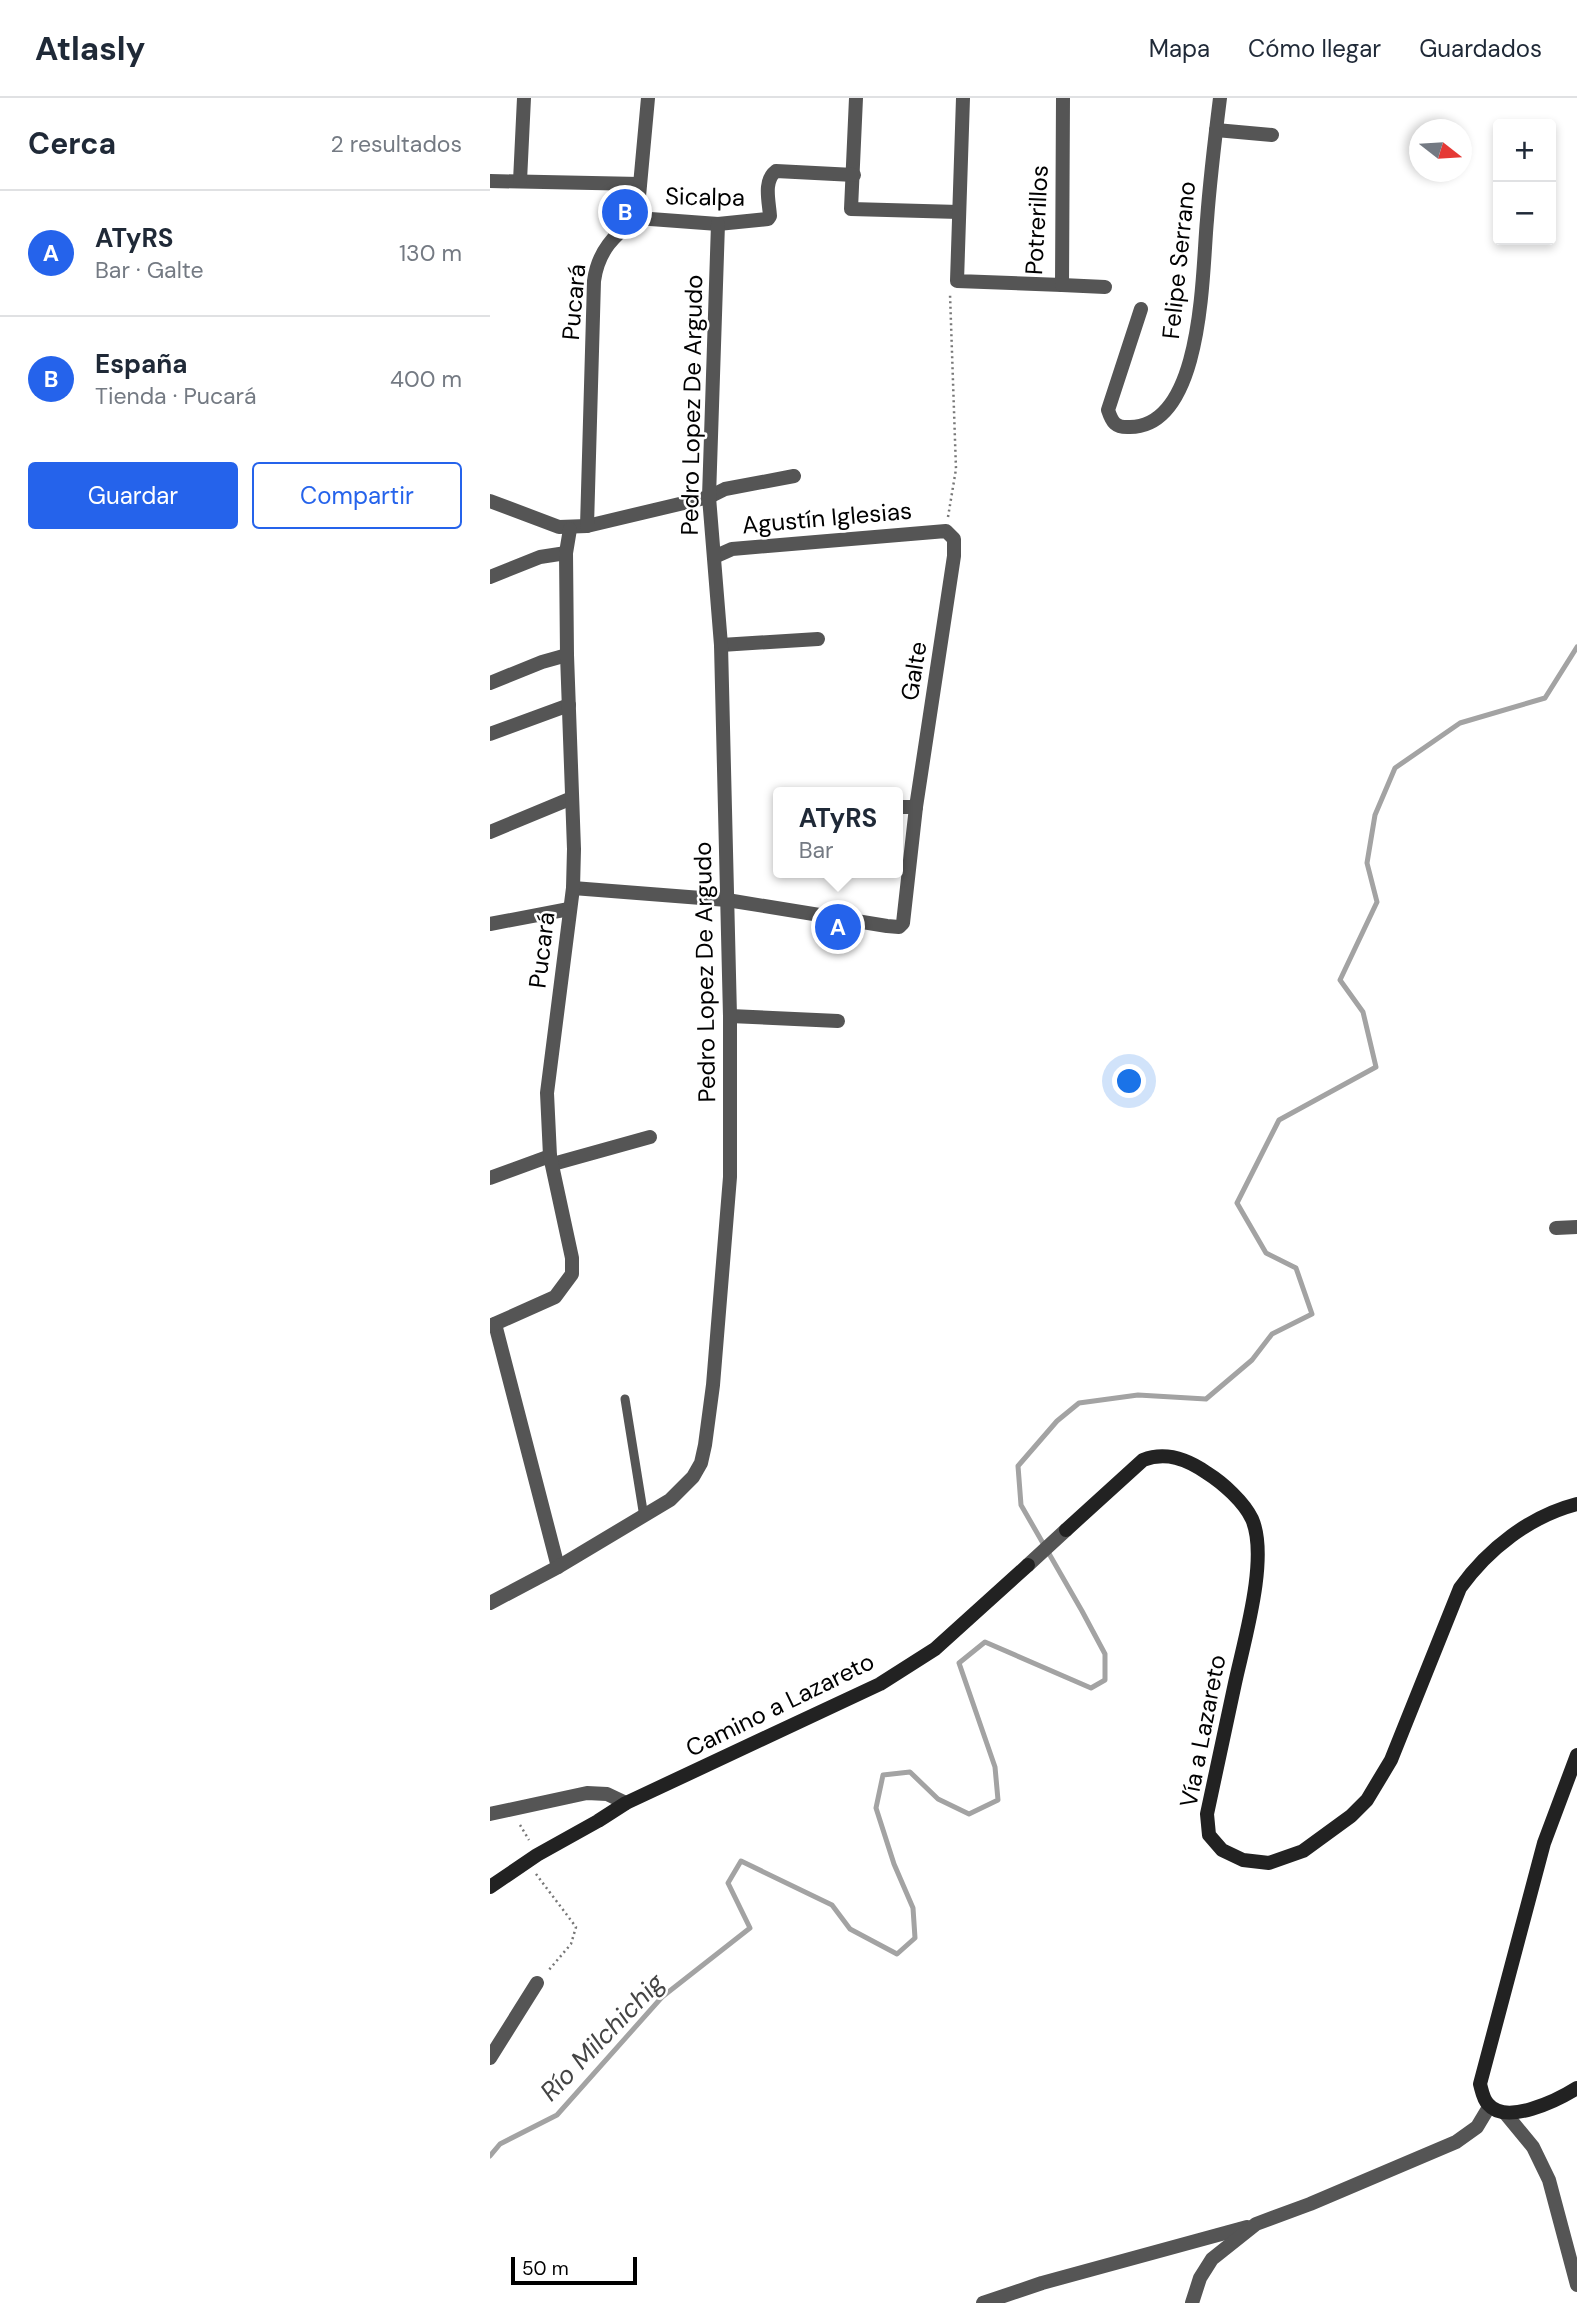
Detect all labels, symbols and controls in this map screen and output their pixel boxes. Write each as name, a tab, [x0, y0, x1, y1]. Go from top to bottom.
text: Atlasly	[35, 27, 145, 70]
text: Mapa	[1149, 33, 1210, 64]
text: Cómo llegar	[1248, 33, 1381, 64]
text: Guardados	[1419, 33, 1542, 64]
north arrow	[1409, 119, 1472, 182]
map controls	[1493, 119, 1556, 245]
button: +	[1493, 119, 1556, 182]
text: Cerca	[28, 124, 116, 163]
text: 2 resultados	[331, 129, 462, 159]
street label: Potrerillos	[1018, 164, 1055, 276]
street label: Sicalpa	[665, 180, 745, 213]
street label: Felipe Serrano	[1155, 180, 1202, 340]
button: −	[1493, 182, 1556, 245]
pin: B	[602, 186, 648, 238]
text: ATyRS	[95, 221, 174, 255]
text: A	[43, 238, 59, 268]
text: 130 m	[399, 238, 462, 268]
text: Bar · Galte	[95, 255, 204, 285]
street label: Pucará	[555, 263, 592, 341]
street label: Pedro Lopez De Argudo	[674, 274, 709, 536]
text: España	[95, 347, 188, 381]
text: B	[44, 364, 58, 394]
text: 400 m	[390, 364, 462, 394]
text: Tienda · Pucará	[95, 381, 257, 411]
button: Guardar	[28, 462, 238, 529]
button: Compartir	[252, 462, 462, 529]
street label: Agustín Iglesias	[741, 495, 913, 540]
street label: Galte	[894, 639, 933, 703]
popup	[773, 787, 903, 878]
text: ATyRS	[799, 801, 877, 835]
text: Bar	[799, 835, 834, 865]
street label: Pedro Lopez De Argudo	[687, 841, 722, 1103]
pin: A	[815, 901, 861, 953]
street label: Pucará	[521, 910, 562, 990]
your location	[1112, 1064, 1146, 1098]
street label: Camino a Lazareto	[680, 1645, 879, 1764]
street label: Vía a Lazareto	[1173, 1652, 1233, 1810]
water label: Río Milchichig	[533, 1965, 672, 2108]
scale bar	[511, 2254, 637, 2286]
text: 50 m	[522, 2256, 569, 2281]

